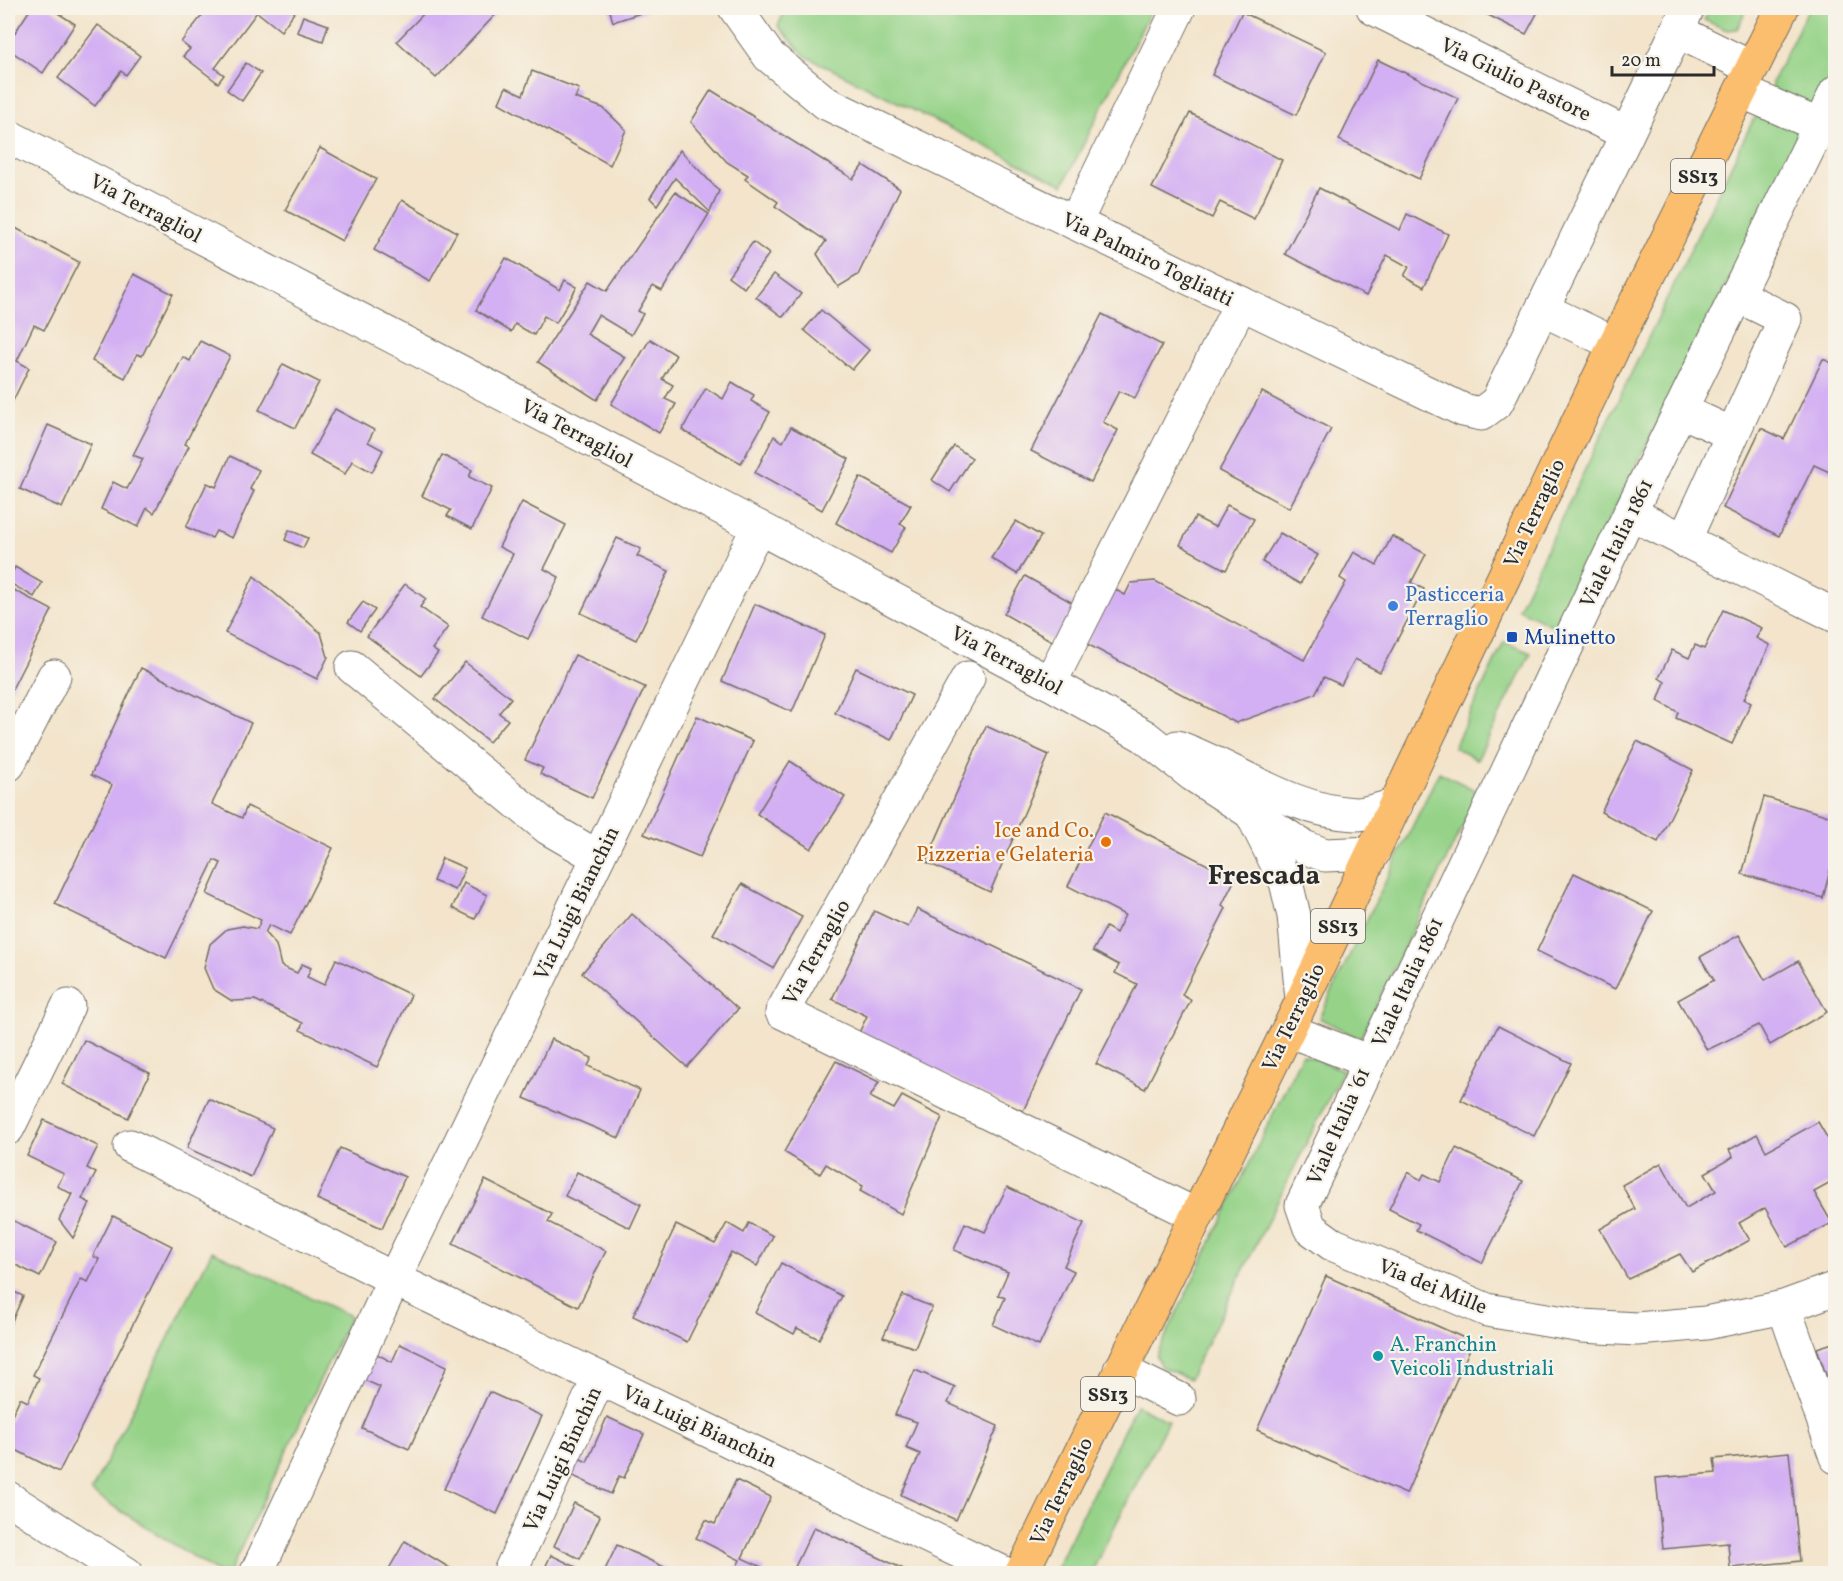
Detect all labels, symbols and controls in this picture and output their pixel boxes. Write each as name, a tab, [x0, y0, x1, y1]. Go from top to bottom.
street label: Via Giulio Pastore	[1435, 31, 1596, 129]
scale bar	[1612, 39, 1714, 77]
text: 20 m	[1621, 49, 1661, 74]
road number: SS13	[1671, 159, 1725, 193]
street label: Via Terragliol	[84, 168, 206, 251]
street label: Via Palmiro Togliatti	[1056, 206, 1238, 315]
street label: Via Terragliol	[515, 393, 637, 476]
street label: Via Terraglio	[1497, 454, 1573, 573]
street label: Viale Italia 1861	[1573, 474, 1661, 613]
place label: Pasticceria Terraglio	[1405, 581, 1505, 634]
marker: Pasticceria Terraglio	[1386, 599, 1400, 613]
street label: Via Terragliol	[945, 620, 1067, 703]
place label: Mulinetto	[1524, 624, 1616, 653]
marker: Mulinetto	[1505, 630, 1519, 644]
place label: Ice and Co. Pizzeria e Gelateria	[916, 817, 1094, 870]
street label: Via Luigi Bianchin	[527, 822, 627, 986]
marker: Ice and Co. Pizzeria e Gelateria	[1099, 835, 1113, 849]
district label: Frescada	[1208, 858, 1320, 896]
street label: Via Terraglio	[776, 895, 858, 1011]
road number: SS13	[1311, 909, 1365, 943]
street label: Viale Italia 1861	[1365, 913, 1451, 1053]
street label: Via Terraglio	[1256, 959, 1333, 1077]
street label: Viale Italia '61	[1300, 1063, 1378, 1190]
street label: Via dei Mille	[1374, 1252, 1491, 1322]
place label: A. Franchin Veicoli Industriali	[1390, 1331, 1554, 1384]
marker: A. Franchin Veicoli Industriali	[1371, 1349, 1385, 1363]
road number: SS13	[1081, 1377, 1135, 1411]
street label: Via Luigi Bianchin	[617, 1379, 782, 1476]
street label: Via Luigi Binchin	[517, 1382, 610, 1537]
street label: Via Terraglio	[1024, 1433, 1101, 1551]

